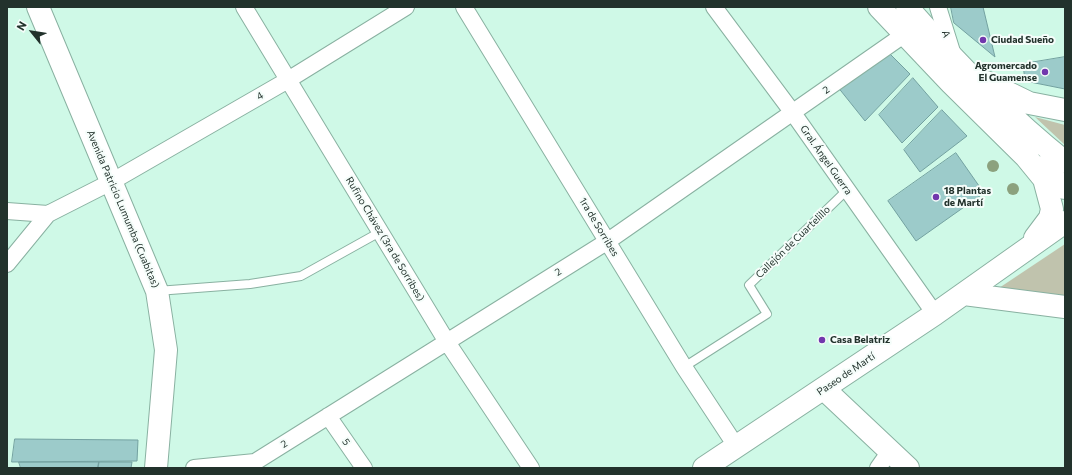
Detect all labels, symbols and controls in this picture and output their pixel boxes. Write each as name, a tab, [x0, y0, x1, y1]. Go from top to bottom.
north arrow	[12, 12, 52, 52]
text: N	[13, 19, 29, 33]
street label: A	[939, 29, 953, 39]
place label: Ciudad Sueño	[991, 34, 1054, 46]
marker: Ciudad Sueño	[978, 35, 988, 45]
place label: Agromercado El Guamense	[975, 60, 1037, 84]
marker: Agromercado El Guamense	[1040, 67, 1050, 77]
street label: 2	[820, 83, 832, 97]
street label: 4	[254, 89, 266, 103]
street label: Gral. Ángel Guerra	[797, 123, 855, 197]
street label: Avenida Patricio Lumumba (Cuabitas)	[84, 128, 162, 290]
street label: Rufino Chávez (3ra de Sorribes)	[343, 175, 427, 303]
place label: 18 Plantas de Martí	[944, 185, 991, 208]
marker: 18 Plantas de Martí	[931, 192, 941, 202]
street label: 1ra de Sorribes	[577, 195, 621, 259]
street label: Callejón de Cuartelillo	[753, 203, 833, 281]
street label: 2	[552, 265, 564, 279]
place label: Casa Belatriz	[830, 334, 890, 346]
marker: Casa Belatriz	[817, 335, 827, 345]
street label: Paseo de Martí	[815, 350, 877, 398]
street label: 5	[339, 436, 353, 448]
street label: 2	[278, 437, 290, 451]

